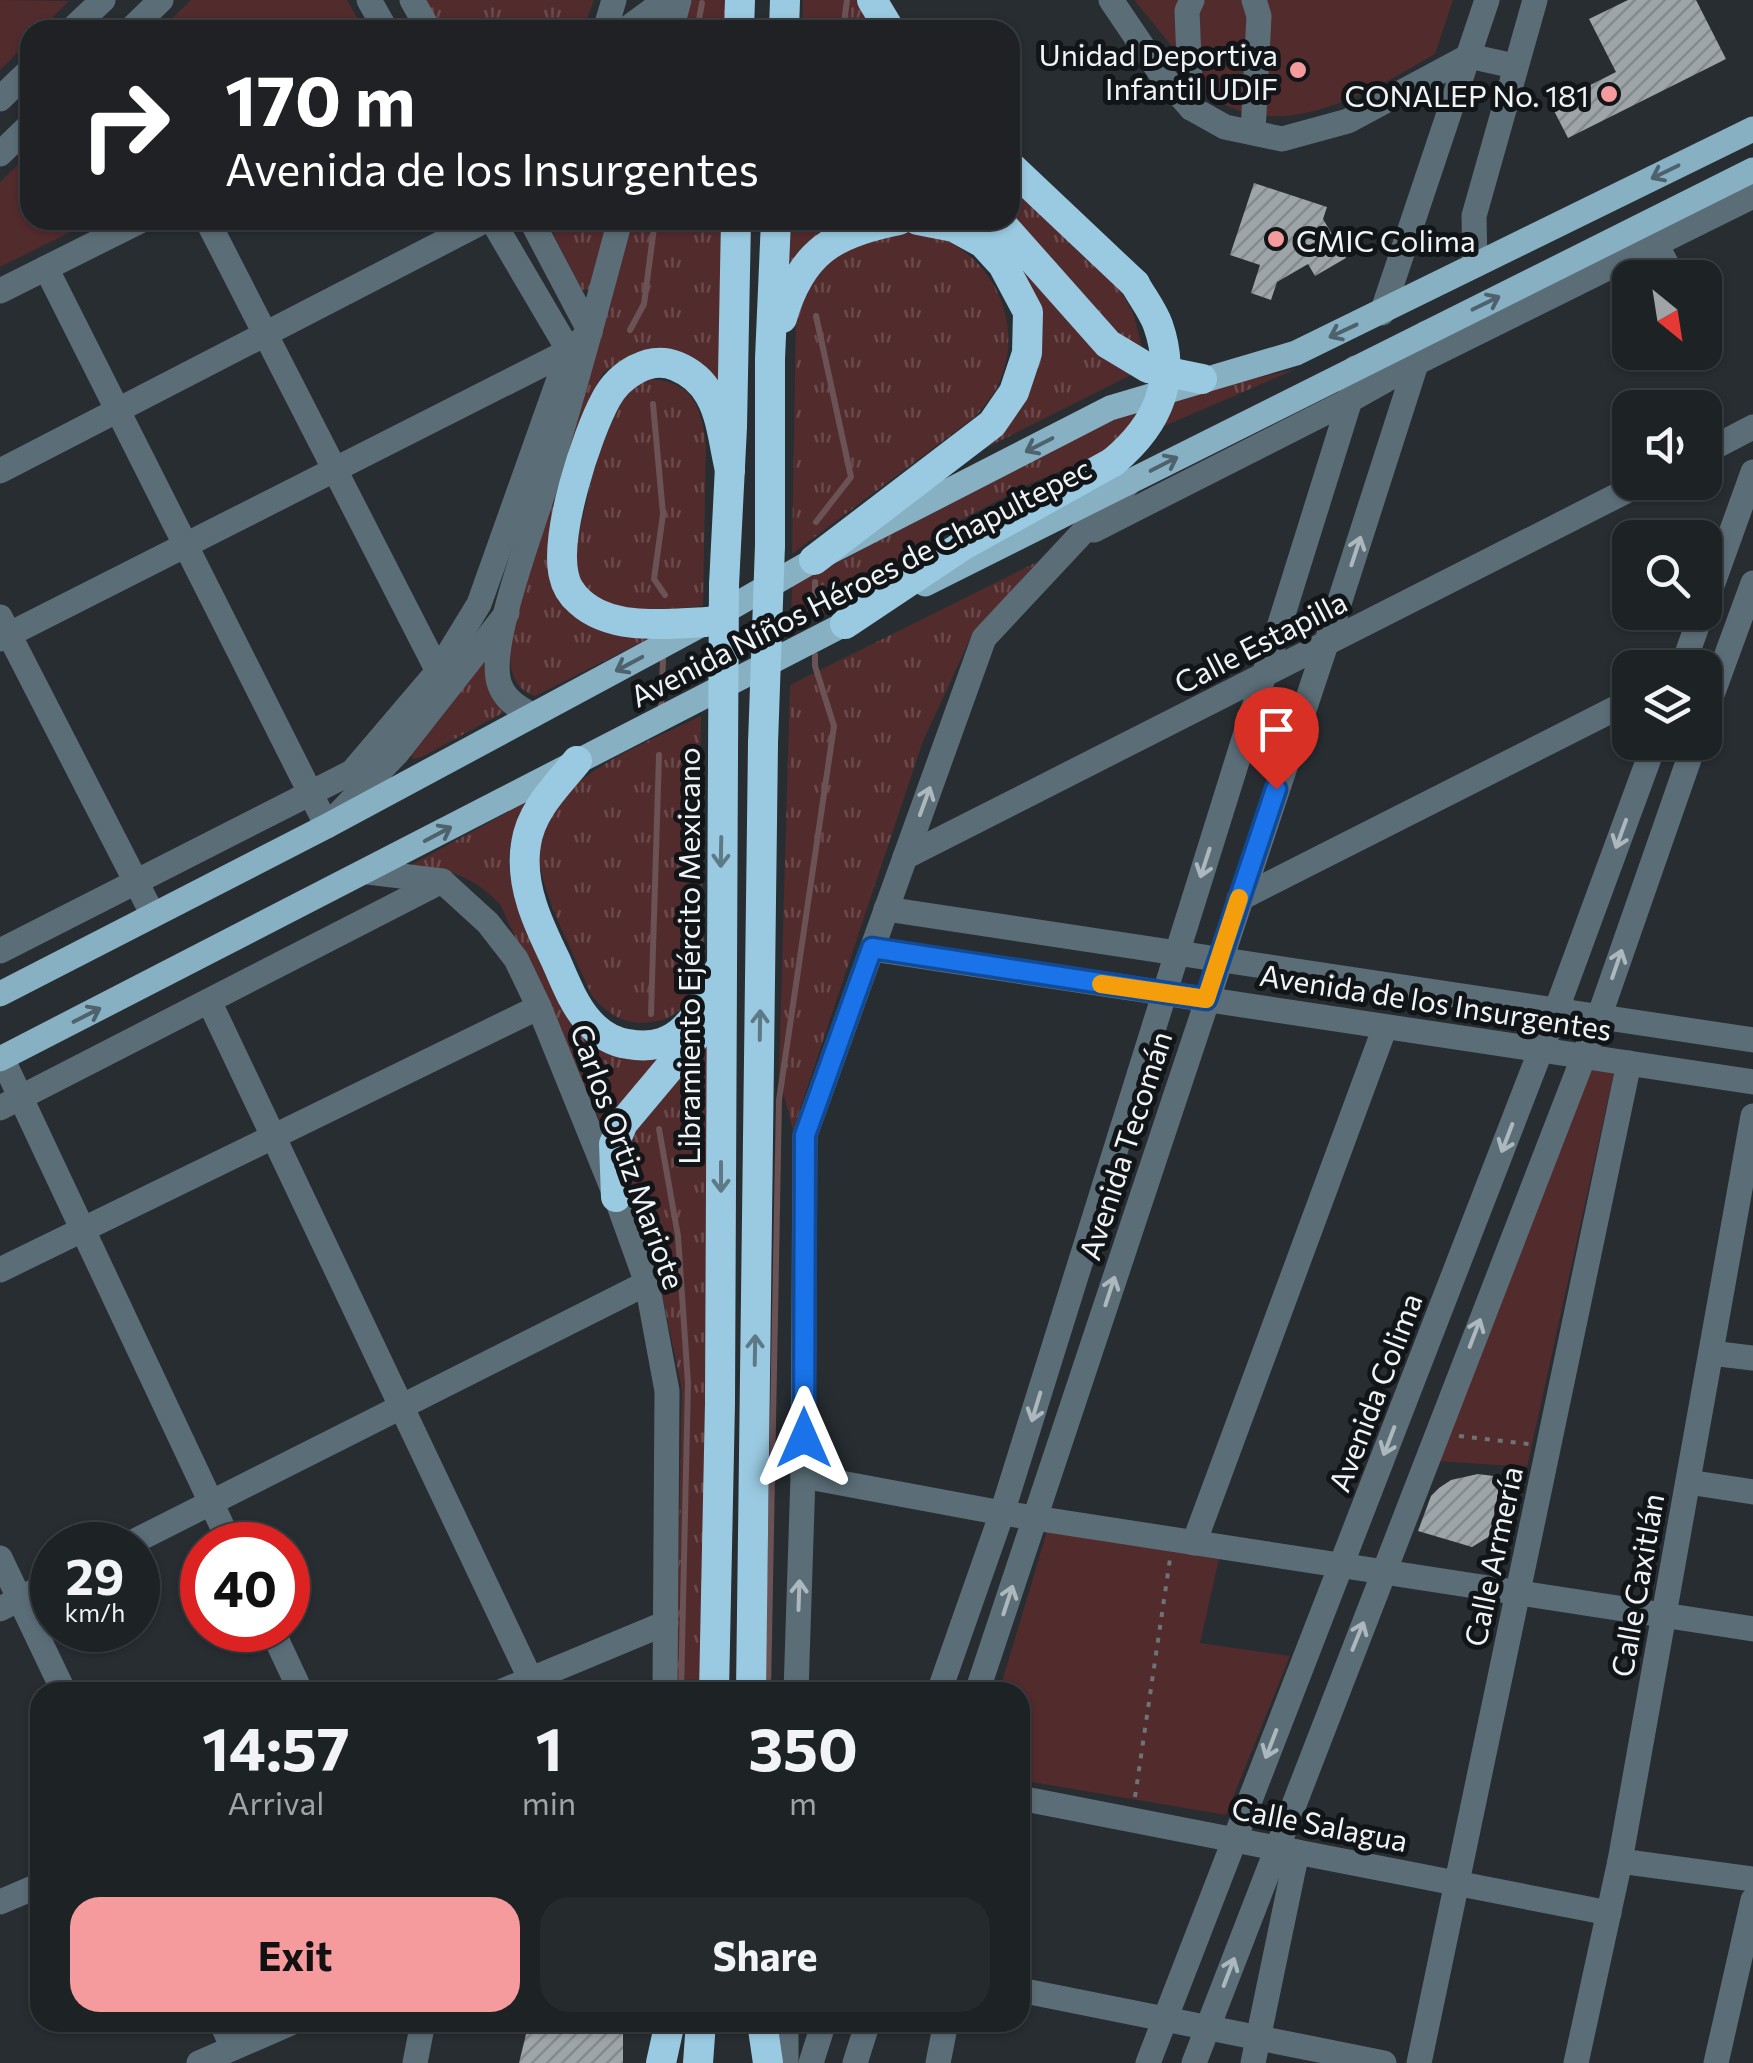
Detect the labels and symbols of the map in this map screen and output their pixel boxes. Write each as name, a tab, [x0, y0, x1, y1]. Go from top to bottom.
place label: Unidad Deportiva Infantil UDIF	[1039, 35, 1278, 106]
marker: Unidad Deportiva Infantil UDIF	[1287, 59, 1309, 81]
place label: CONALEP No. 181	[1345, 76, 1589, 113]
marker: CONALEP No. 181	[1598, 83, 1620, 105]
one-way arrow	[1651, 163, 1681, 182]
place label: CMIC Colima	[1296, 221, 1476, 258]
marker: CMIC Colima	[1265, 228, 1287, 250]
north arrow	[1612, 260, 1722, 370]
one-way arrow	[1471, 293, 1501, 312]
one-way arrow	[1328, 323, 1358, 342]
one-way arrow	[1025, 436, 1055, 455]
street label: Avenida Niños Héroes de Chapultepec	[623, 448, 1097, 714]
one-way arrow	[1149, 454, 1179, 473]
one-way arrow	[1348, 536, 1366, 568]
street label: Calle Estapilla	[1168, 582, 1352, 700]
one-way arrow	[615, 654, 645, 674]
pin	[1234, 687, 1319, 790]
street label: Libramiento Ejército Mexicano	[669, 747, 706, 1165]
one-way arrow	[917, 787, 935, 818]
one-way arrow	[1611, 818, 1629, 849]
one-way arrow	[423, 824, 453, 844]
one-way arrow	[712, 836, 731, 868]
one-way arrow	[1195, 847, 1213, 879]
one-way arrow	[1609, 950, 1627, 981]
street label: Avenida de los Insurgentes	[1257, 955, 1615, 1047]
one-way arrow	[71, 1004, 101, 1023]
one-way arrow	[750, 1010, 769, 1042]
street label: Carlos Ortiz Mariote	[564, 1018, 694, 1294]
street label: Avenida Tecomán	[1070, 1026, 1178, 1264]
one-way arrow	[1496, 1122, 1514, 1153]
one-way arrow	[712, 1160, 730, 1193]
one-way arrow	[1102, 1276, 1120, 1308]
street label: Avenida Colima	[1319, 1288, 1429, 1496]
one-way arrow	[1468, 1318, 1486, 1348]
one-way arrow	[746, 1335, 764, 1368]
position arrow	[752, 1386, 856, 1490]
one-way arrow	[1025, 1391, 1043, 1423]
one-way arrow	[1379, 1426, 1397, 1456]
street label: Calle Armería	[1455, 1463, 1529, 1649]
street label: Calle Caxitlán	[1602, 1490, 1670, 1680]
speed limit sign: 40	[180, 1522, 310, 1652]
one-way arrow	[790, 1580, 809, 1612]
one-way arrow	[1000, 1585, 1018, 1616]
one-way arrow	[1351, 1621, 1369, 1652]
one-way arrow	[1261, 1728, 1279, 1759]
street label: Calle Salagua	[1229, 1788, 1411, 1858]
one-way arrow	[1221, 1957, 1239, 1987]

